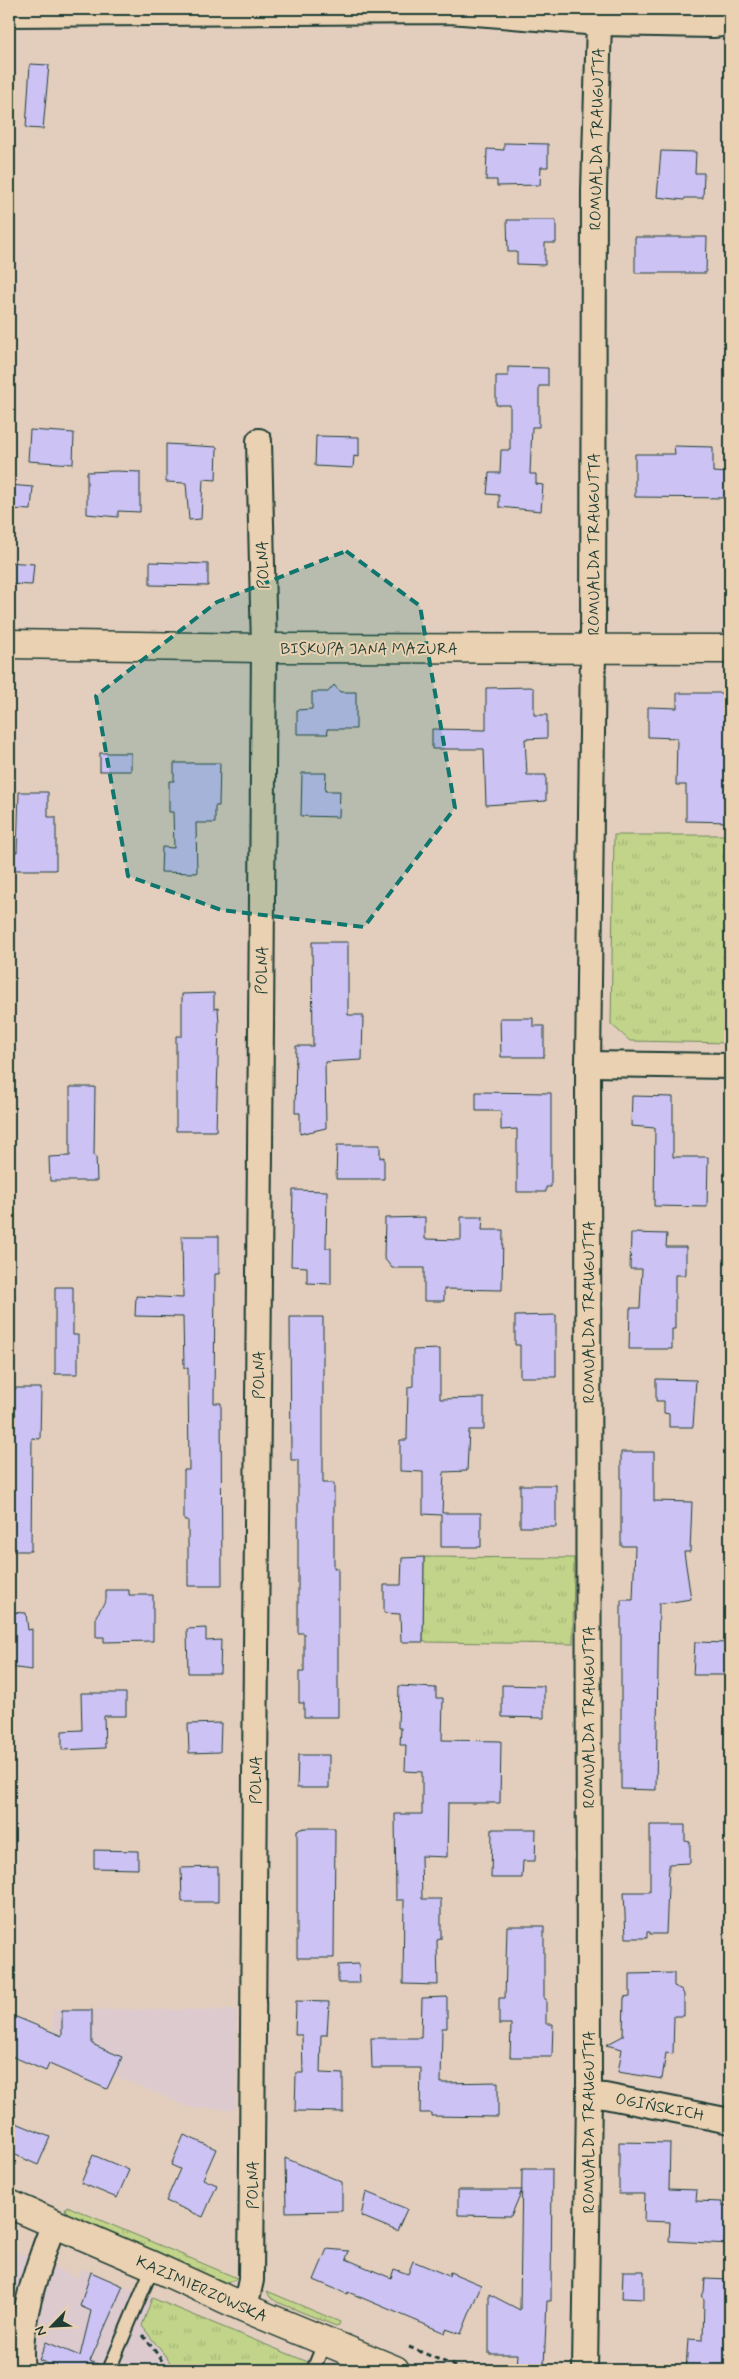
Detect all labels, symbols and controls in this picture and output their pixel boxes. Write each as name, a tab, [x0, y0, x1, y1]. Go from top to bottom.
street label: ROMUALDA TRAUGUTTA	[585, 47, 610, 231]
street label: ROMUALDA TRAUGUTTA	[584, 453, 605, 635]
street label: POLNA	[252, 540, 275, 590]
street label: BISKUPA JANA MAZURA	[280, 639, 458, 660]
street label: POLNA	[252, 946, 273, 995]
street label: ROMUALDA TRAUGUTTA	[579, 1221, 600, 1403]
street label: POLNA	[249, 1351, 270, 1399]
street label: ROMUALDA TRAUGUTTA	[579, 1626, 600, 1808]
street label: POLNA	[246, 1756, 267, 1804]
street label: ROMUALDA TRAUGUTTA	[579, 2031, 600, 2213]
street label: OGIŃSKICH	[613, 2089, 706, 2126]
street label: POLNA	[243, 2161, 264, 2209]
street label: KAZIMIERZOWSKA	[133, 2251, 270, 2328]
north arrow	[28, 2302, 78, 2352]
text: N	[31, 2323, 51, 2339]

